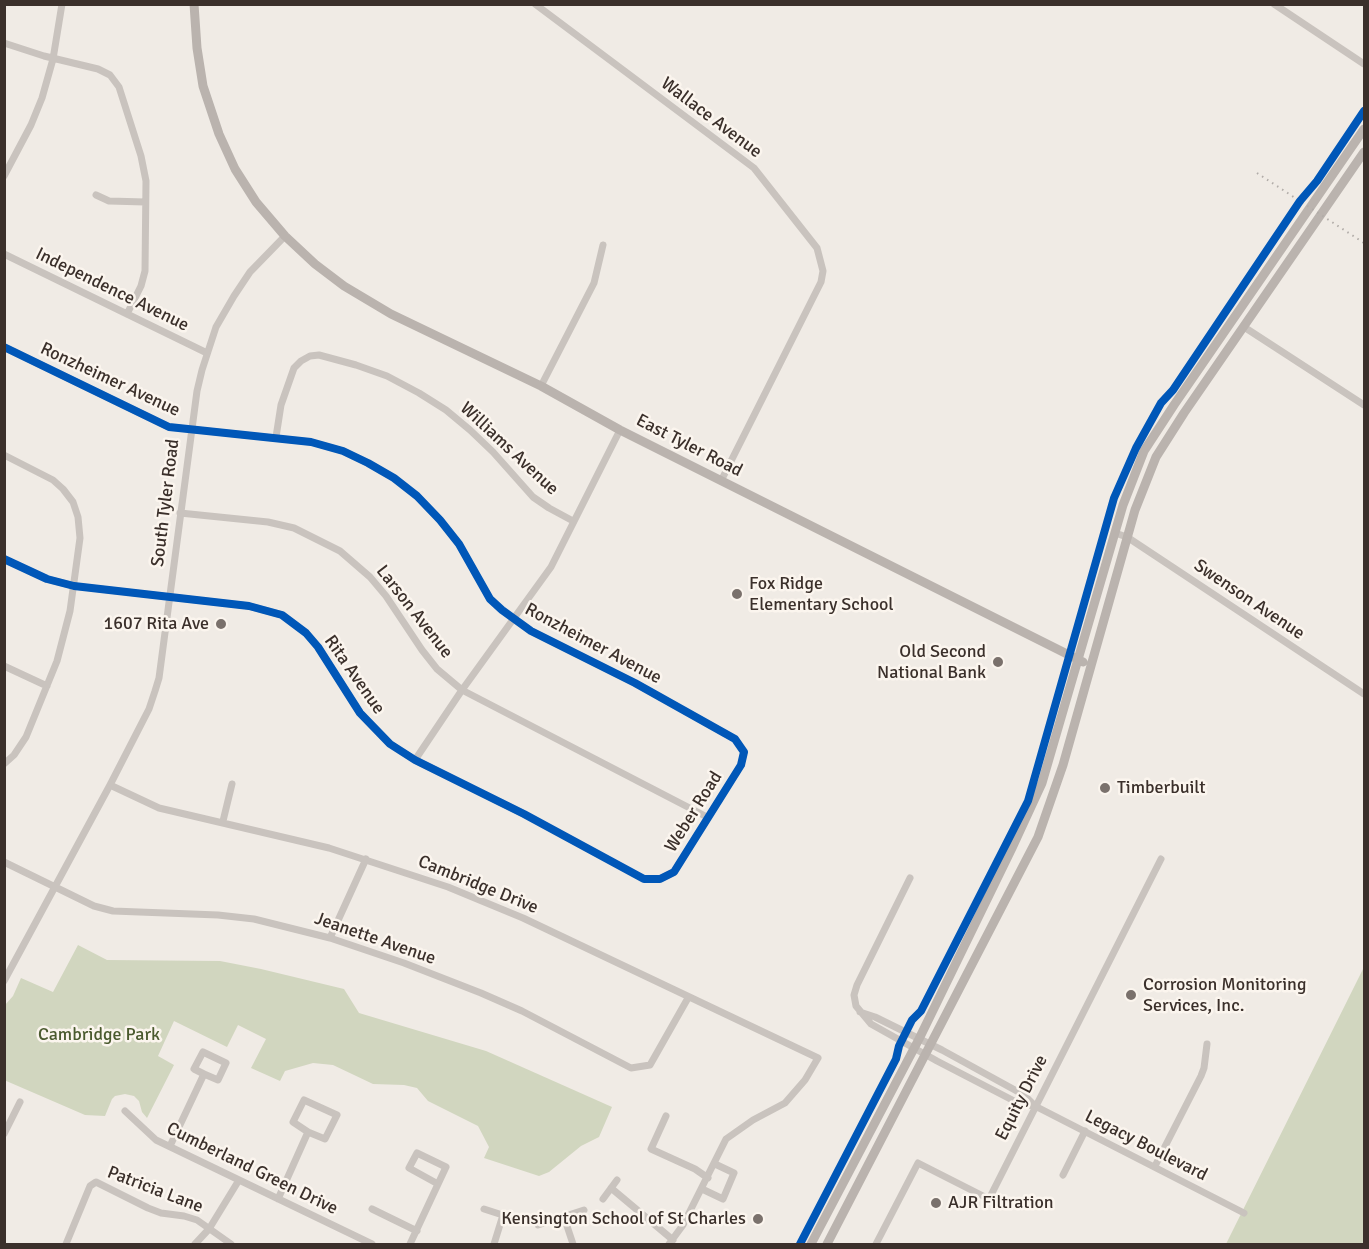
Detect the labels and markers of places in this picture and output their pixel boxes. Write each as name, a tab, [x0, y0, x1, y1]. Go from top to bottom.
place label: Fox Ridge Elementary School	[749, 573, 894, 616]
marker: Fox Ridge Elementary School	[730, 587, 744, 601]
place label: 1607 Rita Ave	[104, 613, 209, 635]
marker: 1607 Rita Ave	[214, 617, 228, 631]
place label: Old Second National Bank	[877, 641, 986, 684]
marker: Old Second National Bank	[991, 655, 1005, 669]
place label: Timberbuilt	[1117, 777, 1206, 799]
marker: Timberbuilt	[1098, 781, 1112, 795]
place label: Corrosion Monitoring Services, Inc.	[1143, 974, 1306, 1016]
marker: Corrosion Monitoring Services, Inc.	[1124, 988, 1138, 1002]
place label: AJR Filtration	[948, 1192, 1054, 1214]
marker: AJR Filtration	[929, 1196, 943, 1210]
place label: Kensington School of St Charles	[501, 1208, 746, 1230]
marker: Kensington School of St Charles	[751, 1212, 765, 1226]

